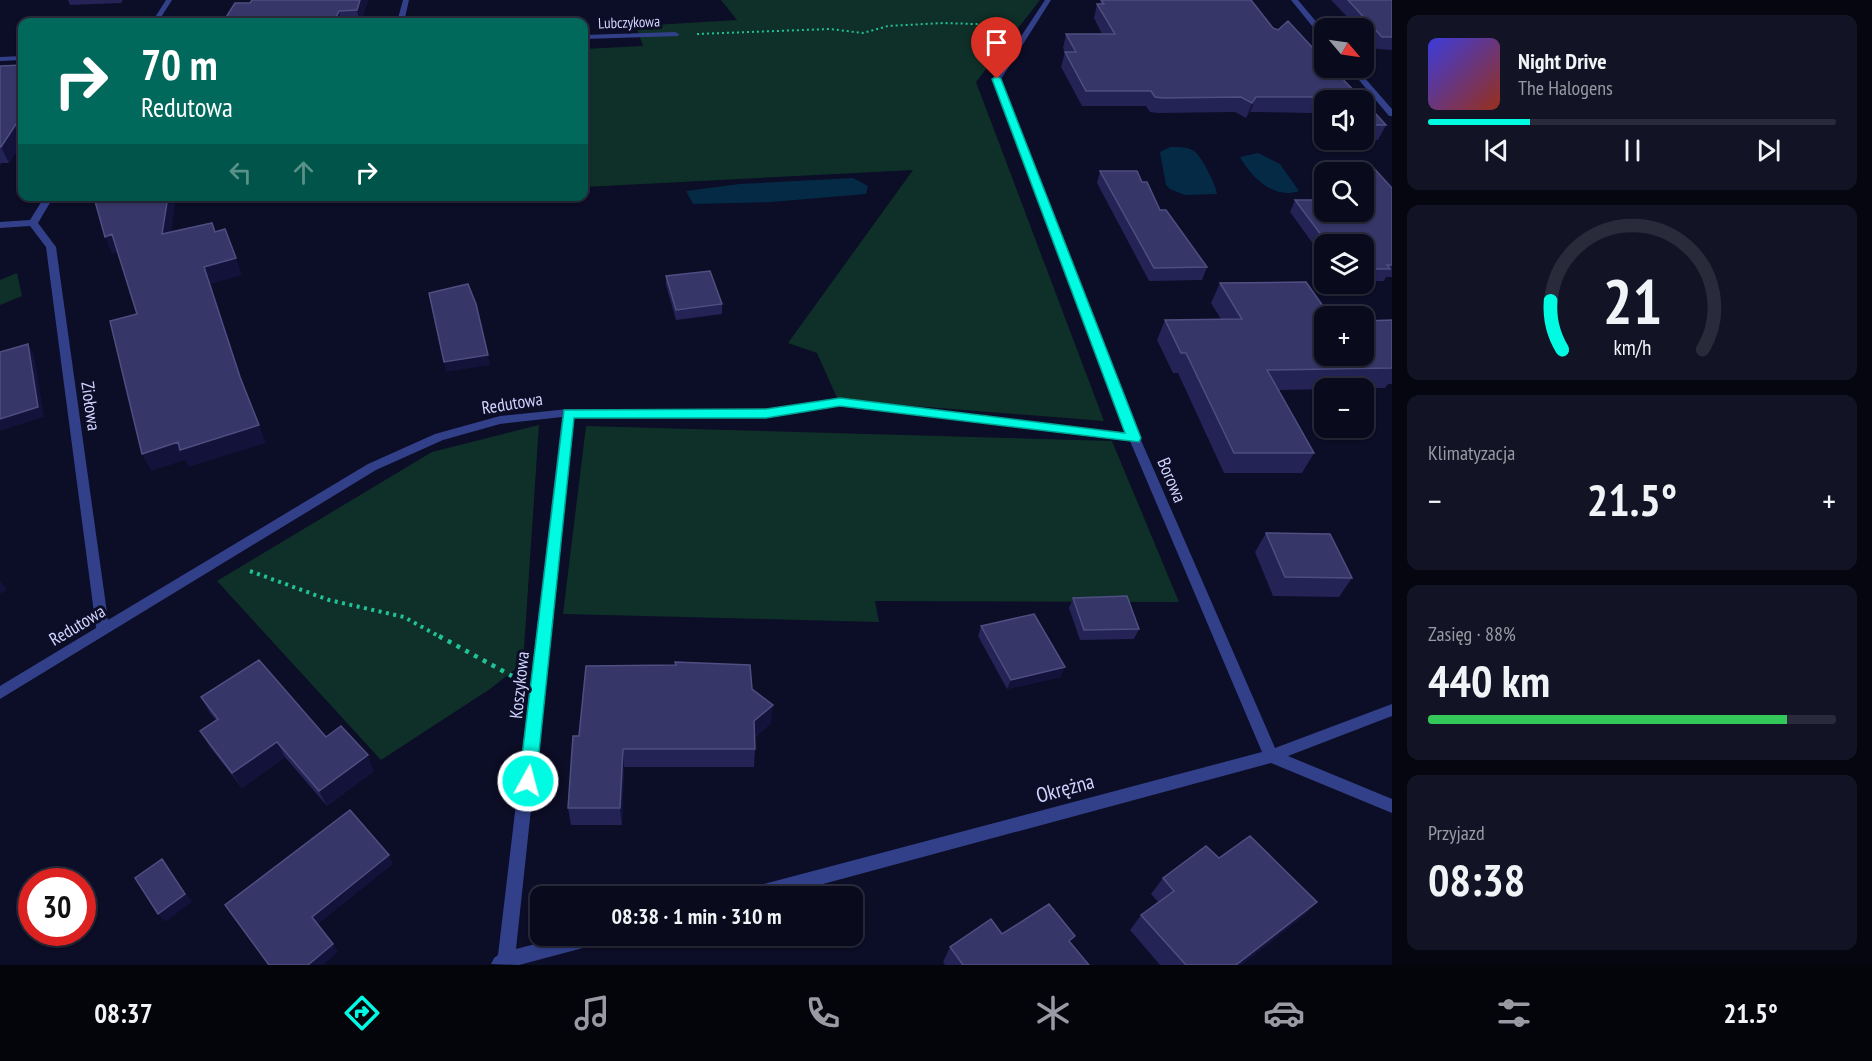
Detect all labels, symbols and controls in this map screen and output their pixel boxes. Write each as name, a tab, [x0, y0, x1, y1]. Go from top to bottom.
street label: Lubczykowa	[598, 11, 660, 33]
pin	[971, 17, 1022, 79]
north arrow	[1314, 18, 1374, 78]
map controls	[1314, 18, 1374, 438]
icon: arrive	[980, 26, 1013, 59]
text: 70 m	[141, 37, 218, 92]
icon: right	[42, 42, 120, 120]
text: Night Drive	[1518, 47, 1607, 75]
text: The Halogens	[1518, 75, 1613, 101]
text: Redutowa	[141, 90, 233, 124]
button: sound	[1314, 90, 1374, 150]
icon: previous	[1480, 134, 1513, 167]
icon: pause	[1616, 134, 1649, 167]
icon: next	[1752, 134, 1785, 167]
icon: left	[224, 156, 257, 189]
icon: ahead	[287, 156, 320, 189]
icon: right	[350, 156, 383, 189]
button: search	[1314, 162, 1374, 222]
button: layers	[1314, 234, 1374, 294]
text: 21	[1602, 260, 1662, 341]
button: +	[1314, 306, 1374, 366]
text: km/h	[1613, 333, 1651, 361]
button: −	[1314, 378, 1374, 438]
street label: Ziołowa	[76, 380, 106, 432]
street label: Redutowa	[480, 387, 544, 419]
text: Klimatyzacja	[1428, 440, 1515, 466]
street label: Borowa	[1152, 454, 1192, 506]
text: 21.5°	[1587, 470, 1677, 528]
text: −	[1428, 479, 1442, 522]
text: +	[1822, 479, 1836, 522]
street label: Redutowa	[45, 599, 109, 651]
text: Zasięg · 88%	[1428, 621, 1516, 647]
street label: Koszykowa	[504, 650, 534, 720]
text: 440 km	[1428, 651, 1550, 709]
position arrow	[496, 749, 560, 813]
street label: Okrężna	[1033, 767, 1097, 809]
text: Przyjazd	[1428, 820, 1485, 846]
text: 08:38	[1428, 850, 1525, 908]
speed limit sign: 30	[18, 868, 96, 946]
text: 08:38 · 1 min · 310 m	[611, 902, 782, 930]
icon: directions	[341, 992, 383, 1034]
icon: music	[571, 992, 613, 1034]
icon: phone	[802, 992, 844, 1034]
icon: climate	[1032, 992, 1074, 1034]
icon: car	[1263, 992, 1305, 1034]
icon: filters	[1493, 992, 1535, 1034]
text: 08:37	[94, 996, 153, 1030]
text: 21.5°	[1723, 996, 1778, 1030]

